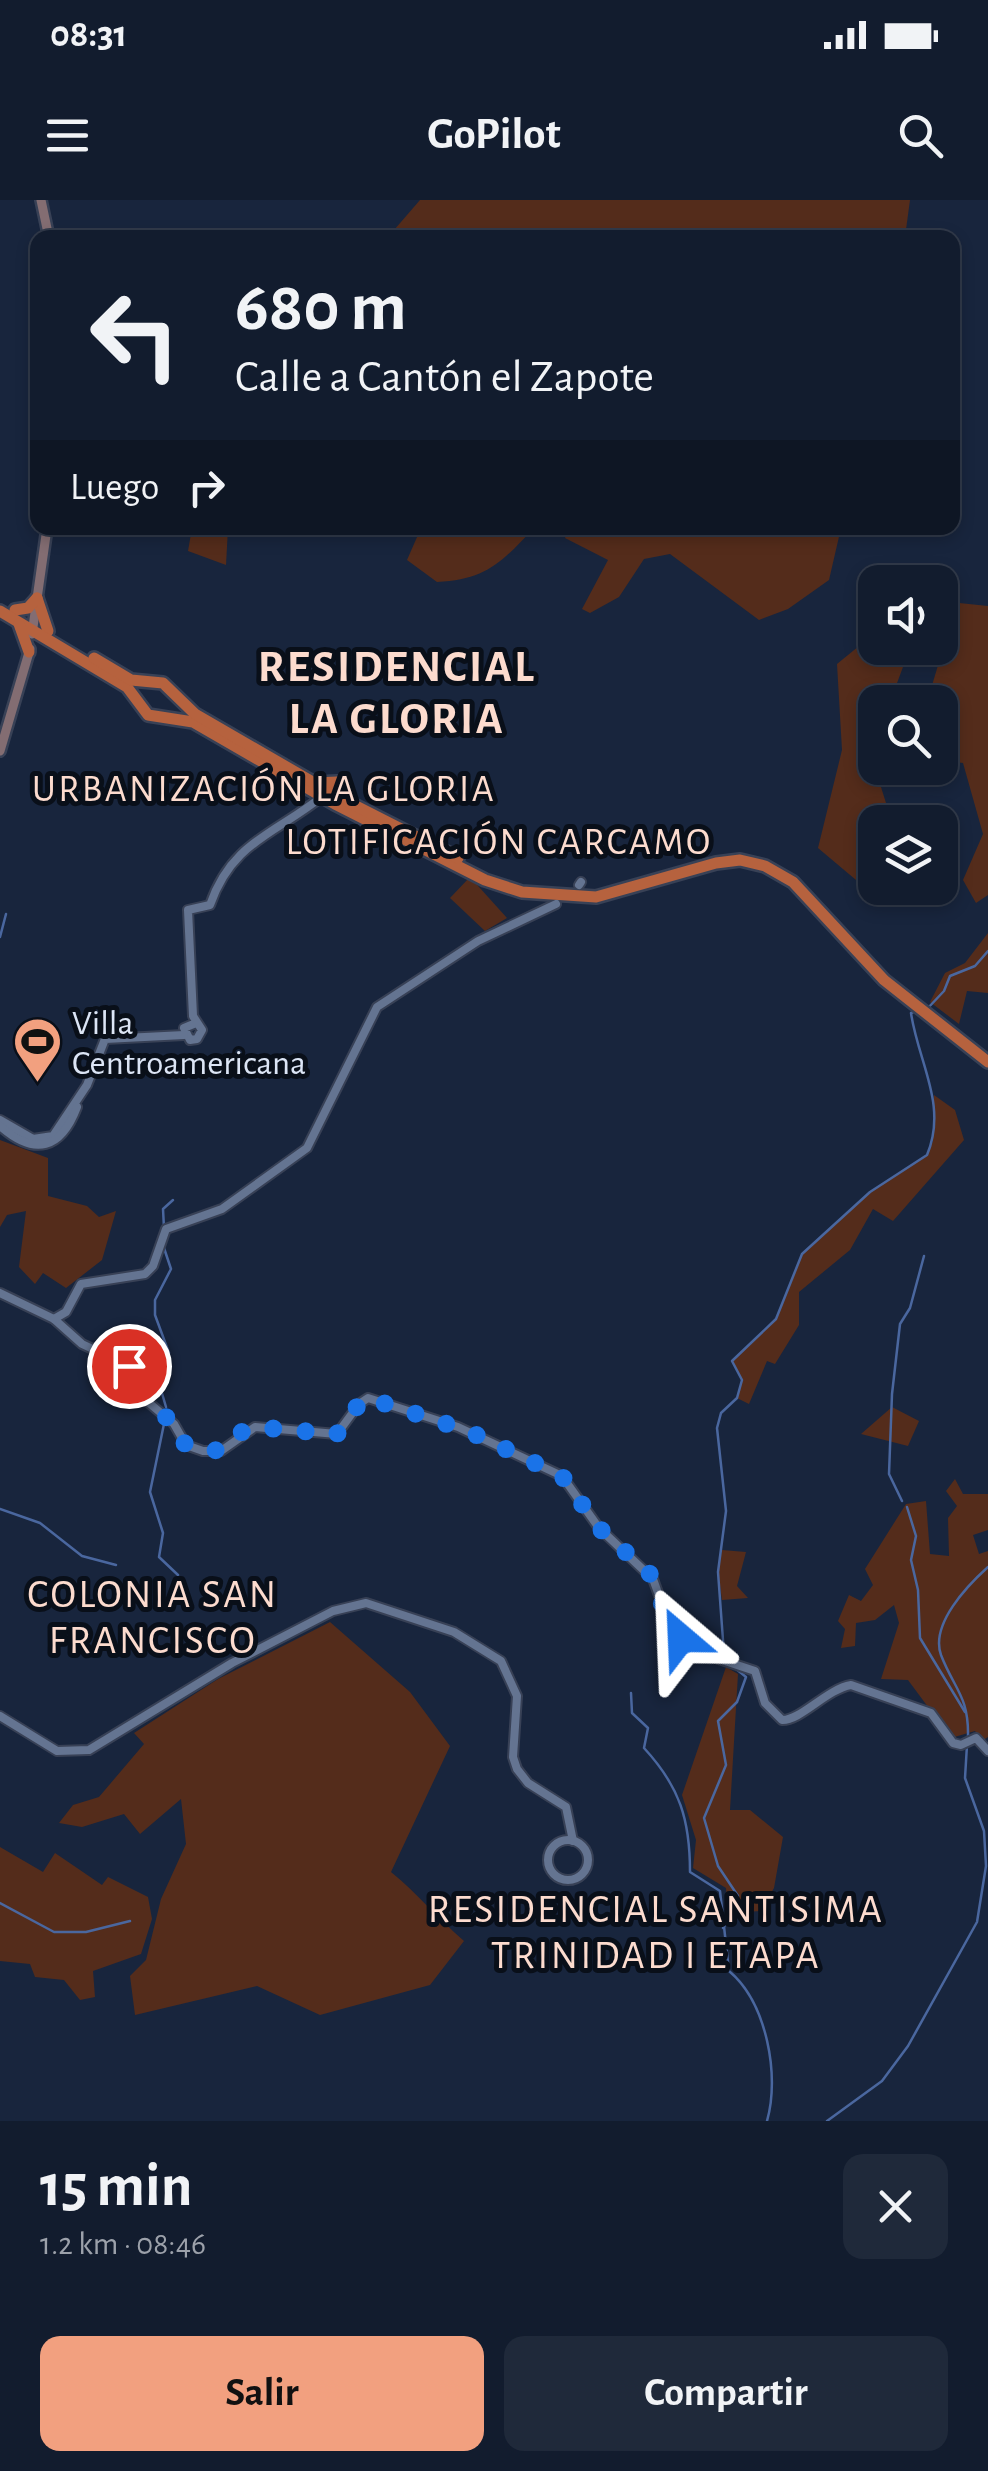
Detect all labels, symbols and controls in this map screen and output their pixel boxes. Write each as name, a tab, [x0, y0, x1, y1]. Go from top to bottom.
text: 08:31	[50, 16, 127, 54]
icon: menu	[40, 108, 95, 163]
icon: search	[893, 108, 948, 163]
text: GoPilot	[427, 112, 561, 157]
icon: left	[70, 270, 200, 400]
text: 680 m	[235, 273, 407, 343]
text: Calle a Cantón el Zapote	[235, 355, 654, 400]
icon: right	[179, 460, 234, 515]
text: Luego	[70, 469, 159, 507]
map controls	[858, 565, 958, 905]
button: sound	[858, 565, 958, 665]
district label: RESIDENCIAL LA GLORIA	[258, 645, 536, 742]
button: search	[858, 685, 958, 785]
district label: URBANIZACIÓN LA GLORIA	[32, 767, 496, 809]
button: layers	[858, 805, 958, 905]
district label: LOTIFICACIÓN CARCAMO	[285, 820, 713, 862]
place label: Villa Centroamericana	[72, 1006, 306, 1081]
sports icon: Villa Centroamericana	[11, 1016, 63, 1084]
pin	[87, 1324, 172, 1409]
icon: arrive	[102, 1339, 157, 1394]
district label: COLONIA SAN FRANCISCO	[27, 1575, 279, 1661]
position arrow	[629, 1586, 733, 1690]
district label: RESIDENCIAL SANTISIMA TRINIDAD I ETAPA	[428, 1890, 884, 1976]
button: close	[843, 2154, 948, 2259]
text: 15 min	[40, 2157, 192, 2217]
text: 1.2 km · 08:46	[40, 2228, 206, 2260]
button: Salir	[40, 2336, 484, 2451]
button: Compartir	[504, 2336, 948, 2451]

